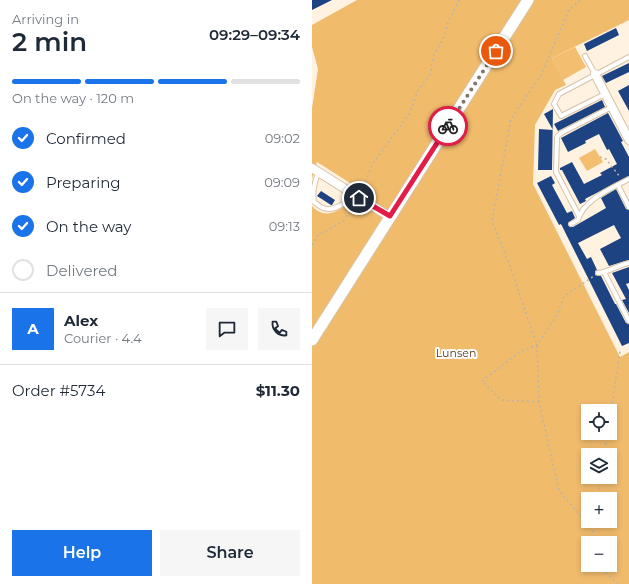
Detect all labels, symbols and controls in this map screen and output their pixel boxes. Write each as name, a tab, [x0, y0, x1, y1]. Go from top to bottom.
text: Arriving in	[12, 11, 79, 27]
text: 09:29–09:34	[209, 25, 300, 44]
text: 2 min	[12, 26, 87, 58]
pin	[479, 34, 513, 68]
icon: bag	[485, 40, 507, 62]
text: On the way · 120 m	[12, 90, 134, 106]
courier	[428, 106, 468, 146]
icon: bike	[437, 115, 459, 137]
icon: check	[12, 127, 34, 149]
text: Confirmed	[46, 129, 126, 148]
text: 09:02	[265, 130, 300, 146]
icon: check	[12, 171, 34, 193]
text: Preparing	[46, 173, 121, 192]
text: 09:09	[264, 174, 300, 190]
pin	[342, 181, 376, 215]
icon: home	[348, 187, 370, 209]
icon: check	[12, 215, 34, 237]
text: On the way	[46, 217, 131, 236]
text: 09:13	[269, 218, 300, 234]
text: Delivered	[46, 261, 118, 280]
button: chat	[206, 308, 248, 350]
button: phone	[258, 308, 300, 350]
text: Alex	[64, 311, 98, 330]
text: A	[27, 319, 39, 338]
text: Courier · 4.4	[64, 330, 142, 346]
park label: Lunsen	[436, 346, 476, 360]
text: Order #5734	[12, 381, 105, 400]
text: $11.30	[256, 381, 300, 400]
map controls	[581, 404, 617, 572]
button: locate	[581, 404, 617, 440]
button: layers	[581, 448, 617, 484]
button: +	[581, 492, 617, 528]
button: Help	[12, 530, 152, 576]
button: Share	[160, 530, 300, 576]
button: −	[581, 536, 617, 572]

